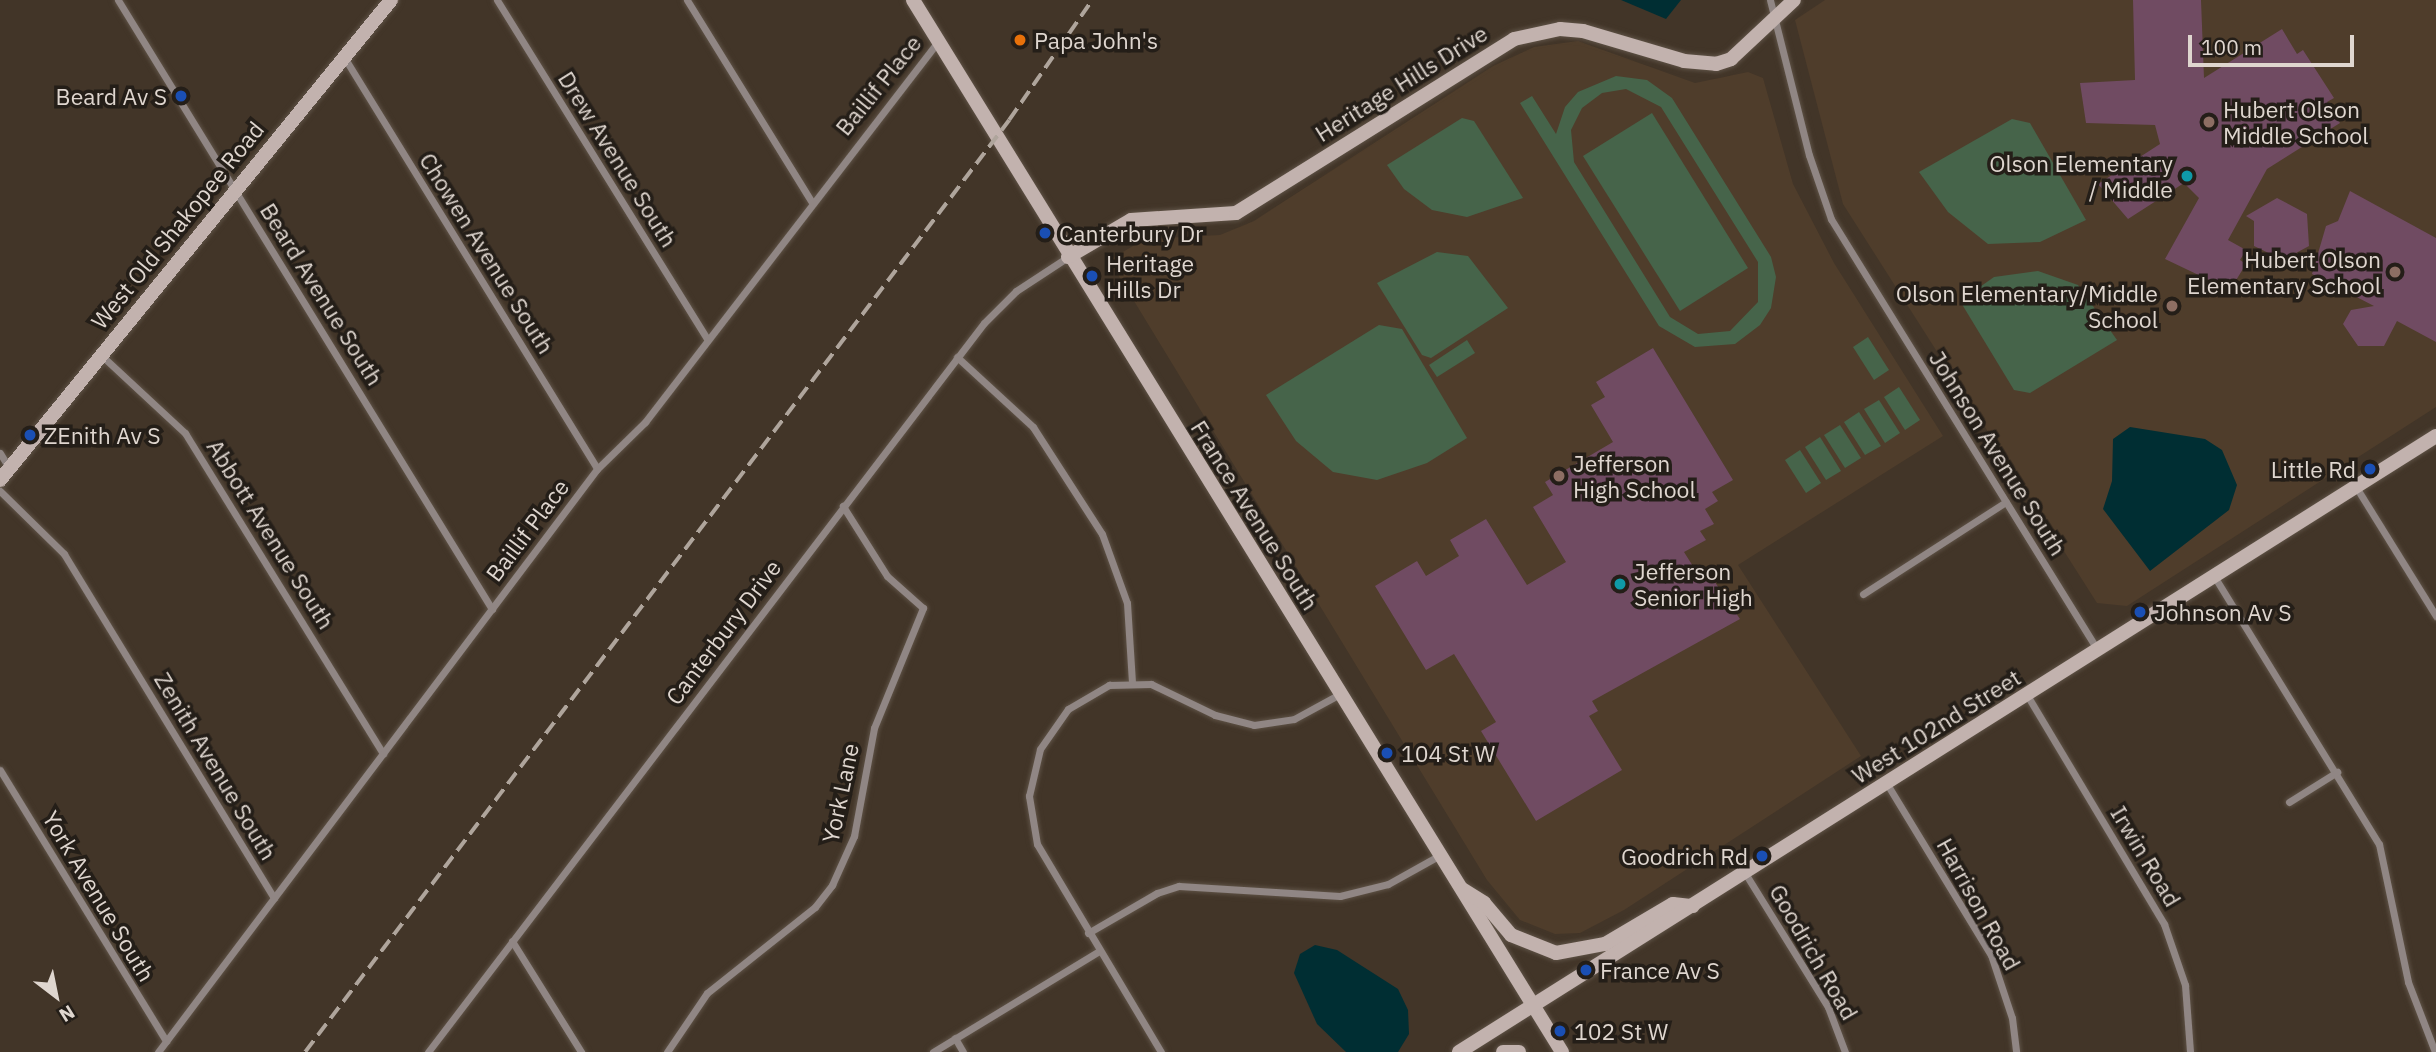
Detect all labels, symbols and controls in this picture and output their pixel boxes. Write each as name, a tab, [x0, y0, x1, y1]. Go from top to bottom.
street label: Heritage Hills Drive	[1310, 19, 1492, 147]
scale bar	[2191, 21, 2357, 65]
place label: Papa John's	[1034, 26, 1158, 54]
street label: Baillif Place	[829, 29, 927, 141]
marker: Papa John's	[1012, 32, 1028, 48]
text: 100 m	[2201, 33, 2262, 61]
street label: Drew Avenue South	[553, 66, 683, 252]
place label: Beard Av S	[56, 82, 167, 110]
marker: Beard Av S	[173, 88, 189, 104]
place label: Hubert Olson Middle School	[2223, 95, 2368, 149]
marker: Hubert Olson Middle School	[2201, 114, 2217, 130]
street label: West Old Shakopee Road	[85, 116, 269, 334]
street label: Chowen Avenue South	[414, 148, 560, 358]
place label: Olson Elementary / Middle	[1989, 149, 2173, 203]
marker: Olson Elementary / Middle	[2179, 168, 2195, 184]
street label: Beard Avenue South	[255, 198, 389, 390]
place label: Canterbury Dr	[1059, 219, 1204, 247]
marker: Canterbury Dr	[1037, 225, 1053, 241]
place label: Hubert Olson Elementary School	[2187, 245, 2381, 299]
place label: Heritage Hills Dr	[1106, 249, 1194, 303]
marker: Hubert Olson Elementary School	[2387, 264, 2403, 280]
marker: Heritage Hills Dr	[1084, 268, 1100, 284]
place label: Olson Elementary/Middle School	[1896, 279, 2158, 333]
marker: Olson Elementary/Middle School	[2164, 298, 2180, 314]
street label: Johnson Avenue South	[1924, 346, 2072, 560]
street label: France Avenue South	[1185, 415, 1325, 615]
place label: ZEnith Av S	[44, 421, 161, 449]
marker: ZEnith Av S	[22, 427, 38, 443]
street label: Abbott Avenue South	[201, 434, 341, 634]
place label: Jefferson High School	[1573, 449, 1696, 503]
place label: Little Rd	[2271, 455, 2356, 483]
marker: Little Rd	[2362, 461, 2378, 477]
marker: Jefferson High School	[1551, 468, 1567, 484]
street label: Baillif Place	[480, 474, 574, 586]
street label: Canterbury Drive	[660, 554, 786, 710]
place label: Jefferson Senior High	[1634, 557, 1753, 611]
marker: Jefferson Senior High	[1612, 576, 1628, 592]
place label: Johnson Av S	[2154, 598, 2292, 626]
marker: Johnson Av S	[2132, 604, 2148, 620]
street label: West 102nd Street	[1847, 663, 2025, 789]
street label: Zenith Avenue South	[149, 667, 283, 865]
place label: 104 St W	[1401, 739, 1495, 767]
street label: York Lane	[816, 741, 864, 845]
marker: 104 St W	[1379, 745, 1395, 761]
street label: Irwin Road	[2105, 801, 2187, 911]
street label: York Avenue South	[37, 806, 161, 986]
street label: Harrison Road	[1931, 833, 2027, 975]
place label: Goodrich Rd	[1621, 842, 1748, 870]
marker: Goodrich Rd	[1754, 848, 1770, 864]
street label: Goodrich Road	[1764, 879, 1864, 1025]
place label: France Av S	[1600, 956, 1720, 984]
north arrow	[21, 961, 91, 1031]
marker: France Av S	[1578, 962, 1594, 978]
text: N	[55, 1000, 79, 1028]
place label: 102 St W	[1574, 1017, 1668, 1045]
marker: 102 St W	[1552, 1023, 1568, 1039]

